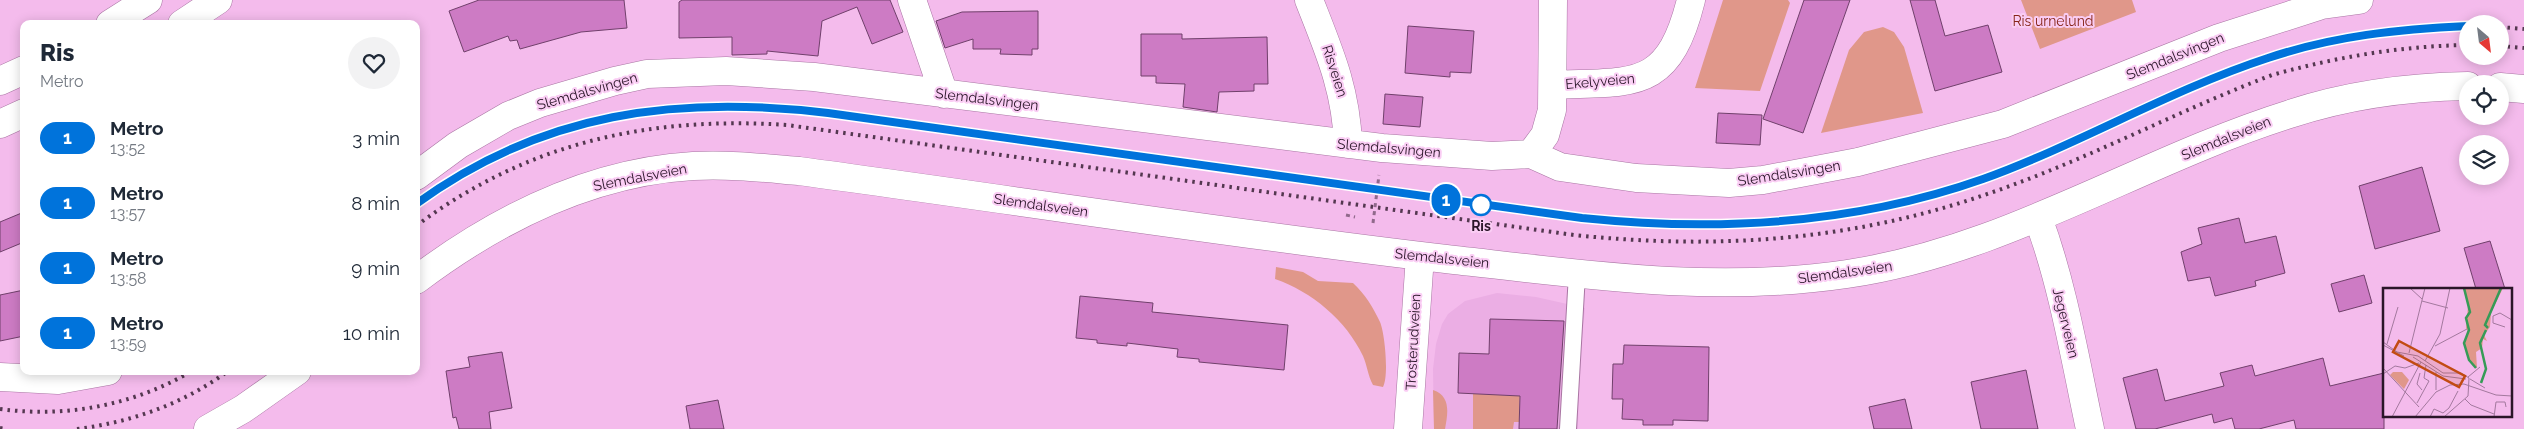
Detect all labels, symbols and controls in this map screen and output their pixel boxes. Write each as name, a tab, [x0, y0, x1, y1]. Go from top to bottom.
park label: Ris urnelund	[2012, 13, 2094, 29]
north arrow	[2459, 15, 2509, 65]
map controls	[2459, 15, 2509, 185]
street label: Slemdalsvingen	[2124, 29, 2226, 83]
button: heart	[348, 37, 400, 89]
text: Ris	[40, 38, 74, 67]
street label: Risveien	[1319, 43, 1351, 99]
street label: Slemdalsvingen	[535, 69, 639, 113]
street label: Ekelyveien	[1565, 70, 1635, 92]
text: Metro	[40, 72, 83, 91]
button: locate	[2459, 75, 2509, 125]
street label: Slemdalsvingen	[934, 85, 1040, 113]
street label: Slemdalsveien	[2179, 113, 2273, 163]
text: Metro	[110, 117, 164, 139]
text: 1	[63, 127, 72, 148]
text: 3 min	[352, 127, 400, 149]
button: layers	[2459, 135, 2509, 185]
street label: Slemdalsvingen	[1337, 136, 1441, 160]
text: 13:52	[110, 139, 145, 158]
street label: Slemdalsvingen	[1736, 157, 1842, 189]
street label: Slemdalsveien	[592, 160, 688, 194]
text: Metro	[110, 182, 164, 204]
line badge: 1	[1430, 184, 1462, 216]
text: 1	[1442, 189, 1450, 210]
street label: Slemdalsveien	[993, 190, 1089, 220]
text: 1	[63, 192, 72, 213]
text: 8 min	[351, 192, 400, 214]
marker: Ris	[1470, 194, 1492, 216]
text: 13:57	[110, 204, 146, 223]
place label: Ris	[1471, 218, 1491, 234]
street label: Slemdalsveien	[1394, 245, 1490, 271]
text: Metro	[110, 247, 164, 269]
text: 1	[63, 257, 72, 278]
text: 9 min	[351, 257, 400, 279]
street label: Slemdalsveien	[1797, 257, 1893, 287]
text: 13:58	[110, 269, 147, 288]
street label: Jegerveien	[2050, 286, 2082, 360]
inset map	[2383, 288, 2512, 416]
street label: Trosterudveien	[1402, 293, 1424, 391]
text: Metro	[110, 312, 164, 334]
text: 1	[63, 322, 72, 343]
text: 10 min	[343, 322, 400, 344]
text: 13:59	[110, 334, 147, 353]

